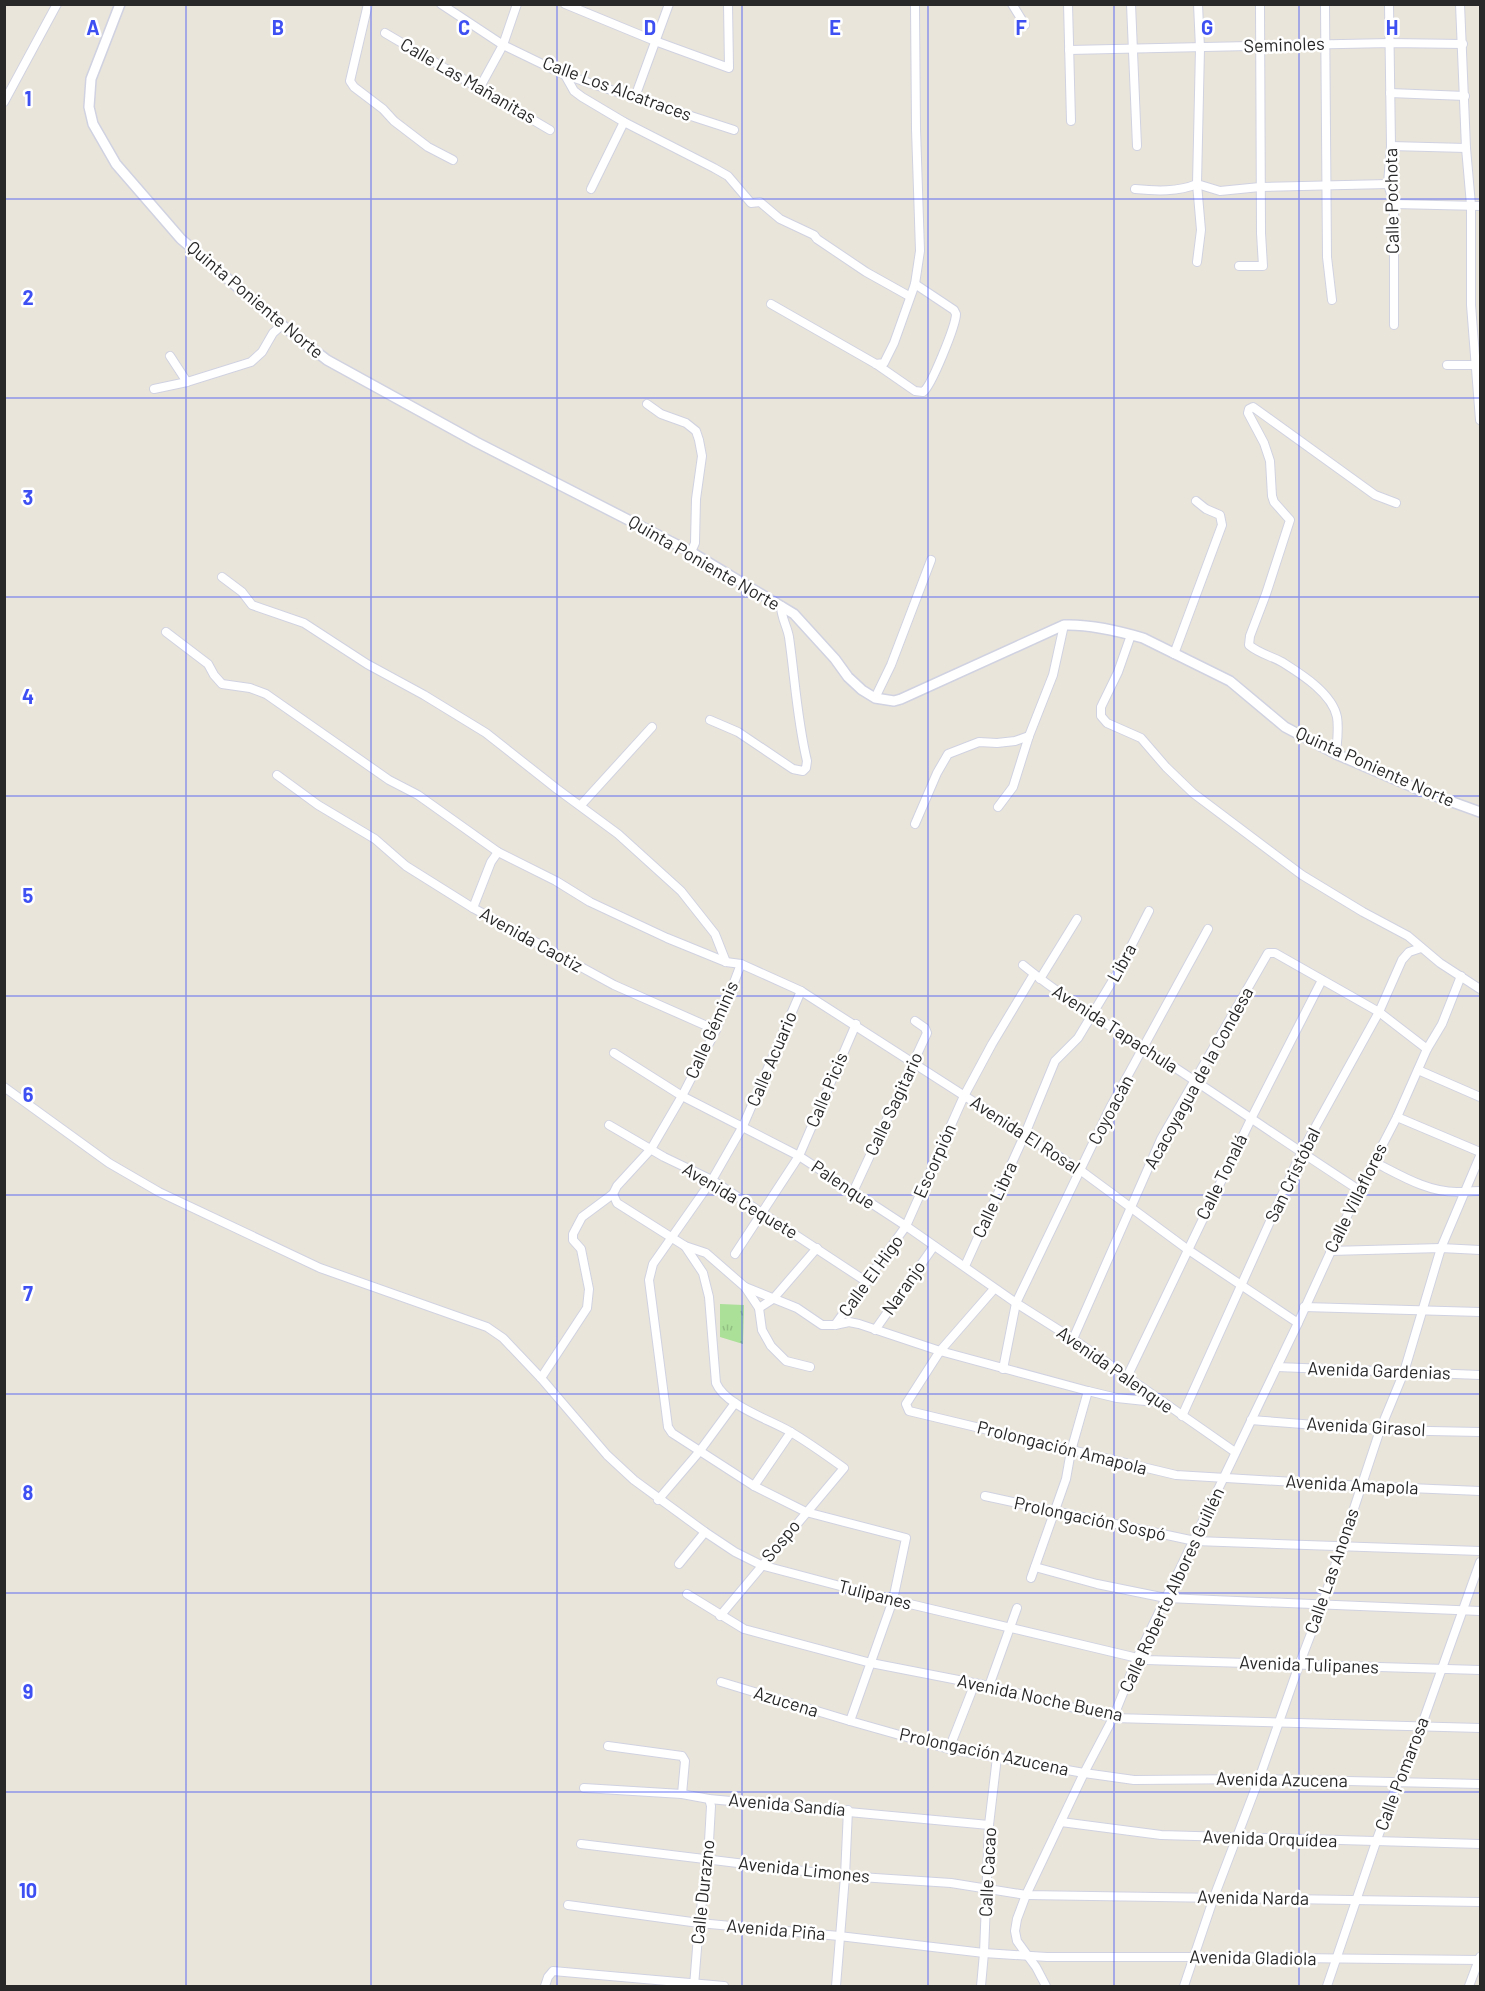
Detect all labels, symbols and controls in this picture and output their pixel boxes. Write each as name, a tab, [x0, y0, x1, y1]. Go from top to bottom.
text: A	[86, 15, 100, 39]
text: B	[272, 15, 284, 39]
text: C	[458, 15, 470, 39]
text: D	[644, 15, 656, 39]
text: E	[829, 15, 841, 39]
text: F	[1015, 15, 1027, 39]
text: G	[1201, 15, 1213, 39]
text: H	[1386, 15, 1398, 39]
street label: Calle Las Mañanitas	[397, 32, 540, 128]
street label: Seminoles	[1243, 32, 1325, 56]
street label: Calle Los Alcatraces	[540, 51, 695, 125]
text: 1	[24, 86, 32, 110]
street label: Calle Pochota	[1379, 148, 1403, 254]
street label: Quinta Poniente Norte	[183, 236, 328, 363]
text: 2	[22, 285, 34, 309]
text: 3	[23, 485, 33, 509]
street label: Quinta Poniente Norte	[625, 510, 784, 615]
text: 4	[22, 684, 34, 708]
street label: Quinta Poniente Norte	[1293, 721, 1458, 811]
text: 5	[23, 883, 34, 907]
street label: Avenida Caotiz	[476, 902, 587, 976]
street label: Libra	[1102, 940, 1141, 985]
street label: Calle Géminis	[680, 977, 742, 1082]
street label: Avenida Tapachula	[1049, 979, 1183, 1077]
street label: Acacoyagua de la Condesa	[1139, 983, 1257, 1172]
street label: Calle Acuario	[741, 1008, 801, 1110]
street label: Calle Sagitario	[859, 1048, 927, 1159]
street label: Calle Picis	[800, 1049, 852, 1130]
street label: Coyoacán	[1083, 1071, 1138, 1148]
text: 6	[23, 1082, 34, 1106]
street label: Avenida El Rosal	[966, 1090, 1085, 1178]
street label: Escorpión	[908, 1120, 960, 1201]
street label: San Cristóbal	[1260, 1124, 1325, 1226]
street label: Calle Tonalá	[1191, 1130, 1251, 1223]
street label: Calle Villaflores	[1319, 1139, 1391, 1256]
street label: Palenque	[807, 1155, 880, 1214]
street label: Avenida Cequete	[679, 1157, 802, 1243]
street label: Calle Libra	[967, 1158, 1021, 1241]
street label: Calle El Higo	[833, 1230, 907, 1321]
street label: Naranjo	[877, 1256, 930, 1319]
text: 7	[23, 1281, 33, 1305]
street label: Avenida Palenque	[1053, 1321, 1178, 1418]
street label: Avenida Gardenias	[1307, 1357, 1451, 1383]
street label: Avenida Girasol	[1306, 1412, 1426, 1440]
street label: Prolongación Amapola	[975, 1415, 1149, 1479]
street label: Avenida Amapola	[1285, 1470, 1419, 1498]
text: 8	[23, 1480, 34, 1504]
street label: Calle Roberto Albores Guillén	[1114, 1484, 1228, 1696]
street label: Prolongación Sospó	[1012, 1491, 1168, 1545]
street label: Calle Las Anonas	[1299, 1505, 1363, 1636]
street label: Sospo	[756, 1515, 804, 1566]
street label: Tulipanes	[836, 1574, 914, 1614]
street label: Avenida Tulipanes	[1239, 1651, 1379, 1677]
street label: Avenida Noche Buena	[956, 1669, 1125, 1725]
text: 9	[23, 1679, 33, 1703]
street label: Azucena	[751, 1681, 821, 1721]
street label: Calle Pomarosa	[1369, 1714, 1433, 1834]
street label: Prolongación Azucena	[897, 1722, 1071, 1780]
street label: Avenida Azucena	[1216, 1767, 1348, 1791]
street label: Avenida Sandía	[728, 1788, 846, 1820]
street label: Avenida Orquídea	[1202, 1825, 1338, 1851]
street label: Calle Cacao	[974, 1827, 1000, 1917]
street label: Calle Durazno	[686, 1838, 718, 1945]
street label: Avenida Limones	[737, 1851, 871, 1887]
text: 10	[19, 1878, 37, 1902]
street label: Avenida Narda	[1197, 1885, 1309, 1909]
street label: Avenida Piña	[726, 1914, 827, 1944]
street label: Avenida Gladiola	[1189, 1945, 1317, 1969]

